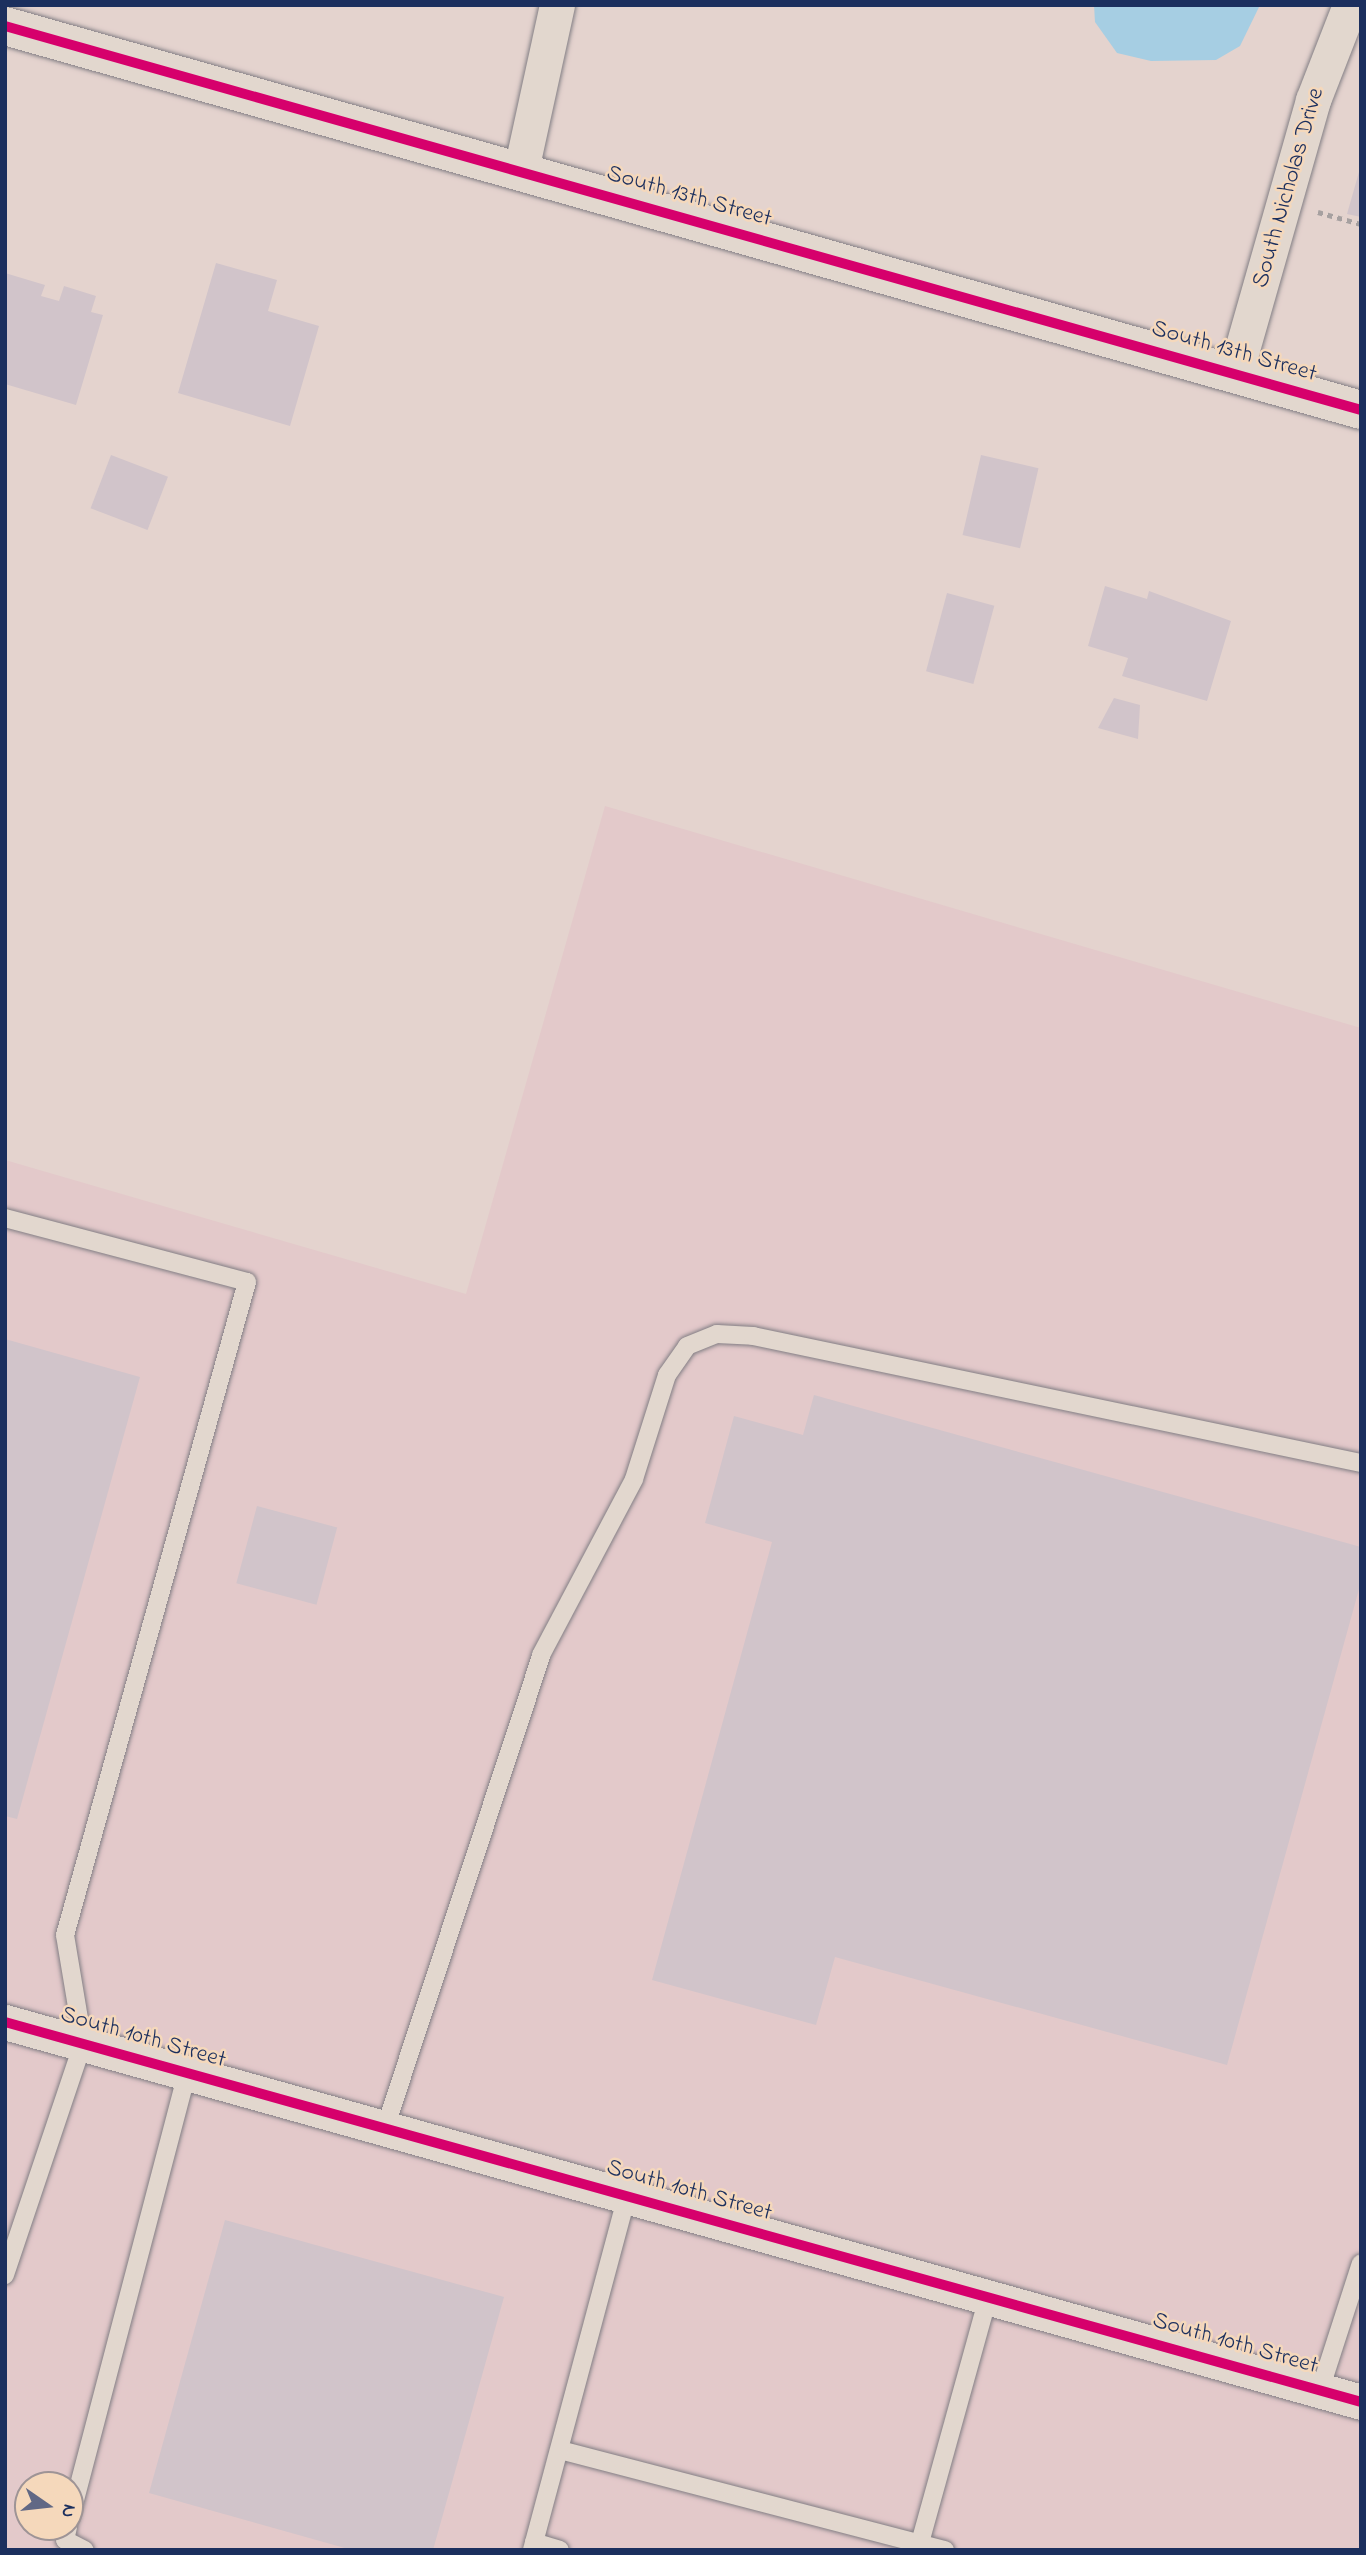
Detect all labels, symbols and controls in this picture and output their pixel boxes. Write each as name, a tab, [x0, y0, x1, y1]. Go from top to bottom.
street label: South Nicholas Drive	[1247, 85, 1331, 291]
street label: South 13th Street	[603, 160, 775, 234]
street label: South 13th Street	[1148, 315, 1320, 389]
street label: South 10th Street	[57, 2001, 229, 2075]
street label: South 10th Street	[603, 2154, 775, 2228]
street label: South 10th Street	[1149, 2307, 1321, 2381]
north arrow	[14, 2471, 84, 2541]
text: N	[53, 2501, 83, 2520]

